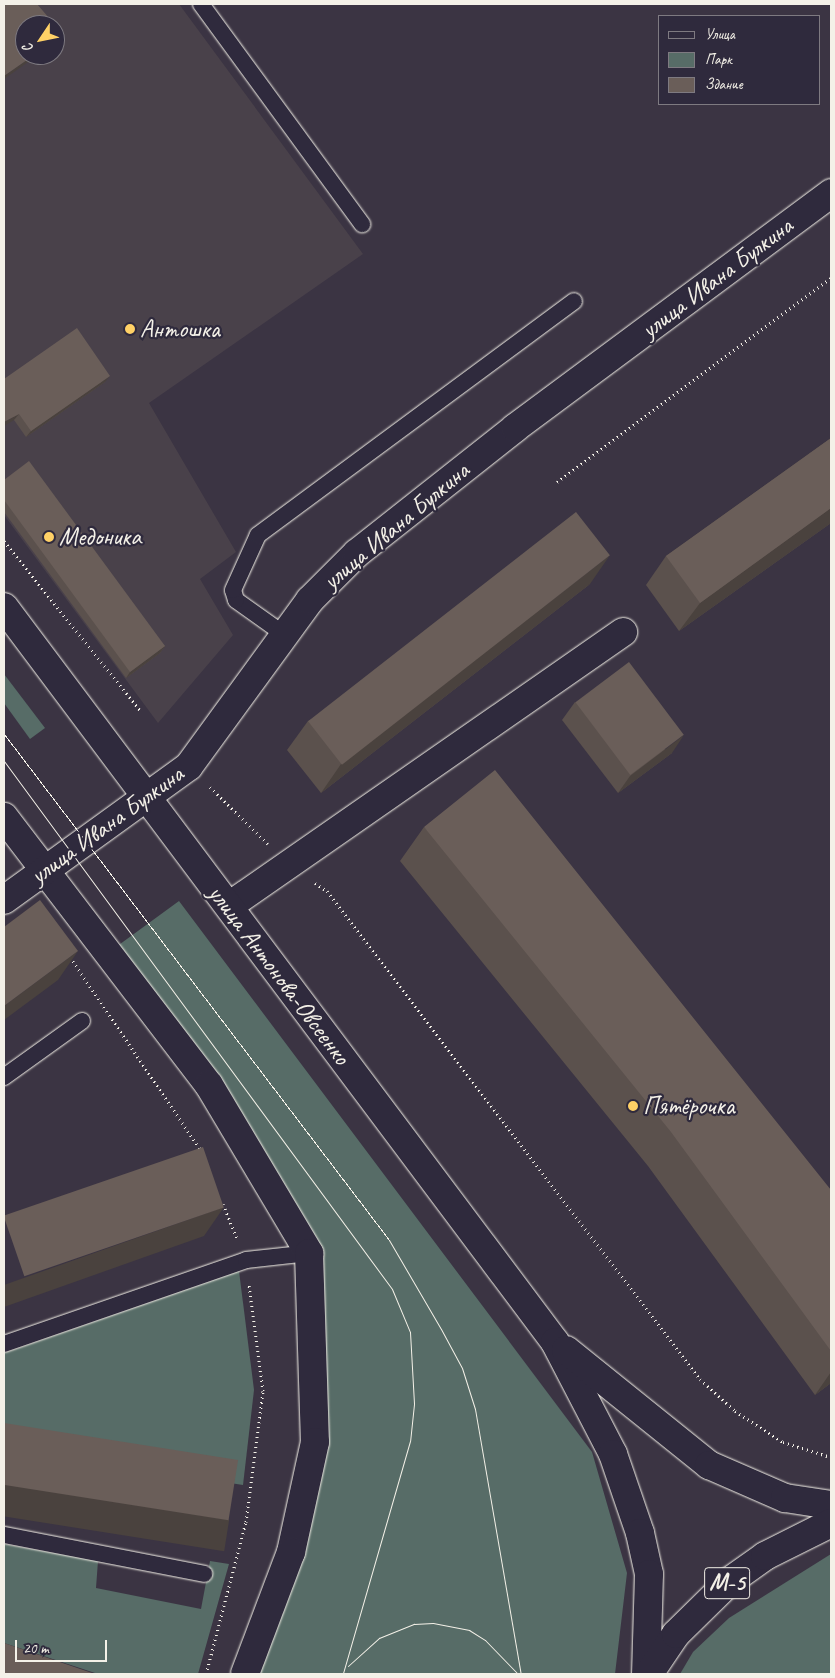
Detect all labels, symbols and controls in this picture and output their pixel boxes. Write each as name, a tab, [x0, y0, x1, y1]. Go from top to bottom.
north arrow	[15, 15, 65, 65]
legend	[658, 15, 820, 105]
text: Улица	[705, 25, 735, 44]
text: С	[19, 41, 37, 56]
text: Парк	[705, 50, 732, 69]
text: Здание	[705, 75, 743, 94]
street label: улица Ивана Булкина	[634, 210, 800, 346]
place label: Антошка	[140, 314, 220, 344]
marker: Антошка	[124, 323, 136, 335]
street label: улица Ивана Булкина	[315, 455, 477, 597]
place label: Медоника	[59, 522, 141, 552]
marker: Медоника	[43, 531, 55, 543]
street label: улица Ивана Булкина	[23, 758, 191, 892]
street label: улица Антонова-Овсеенко	[201, 878, 357, 1072]
place label: Пятёрочка	[643, 1091, 735, 1121]
marker: Пятёрочка	[627, 1100, 639, 1112]
road number: М-5	[703, 1562, 751, 1605]
scale bar	[18, 1630, 110, 1662]
text: 20 m	[23, 1639, 49, 1658]

